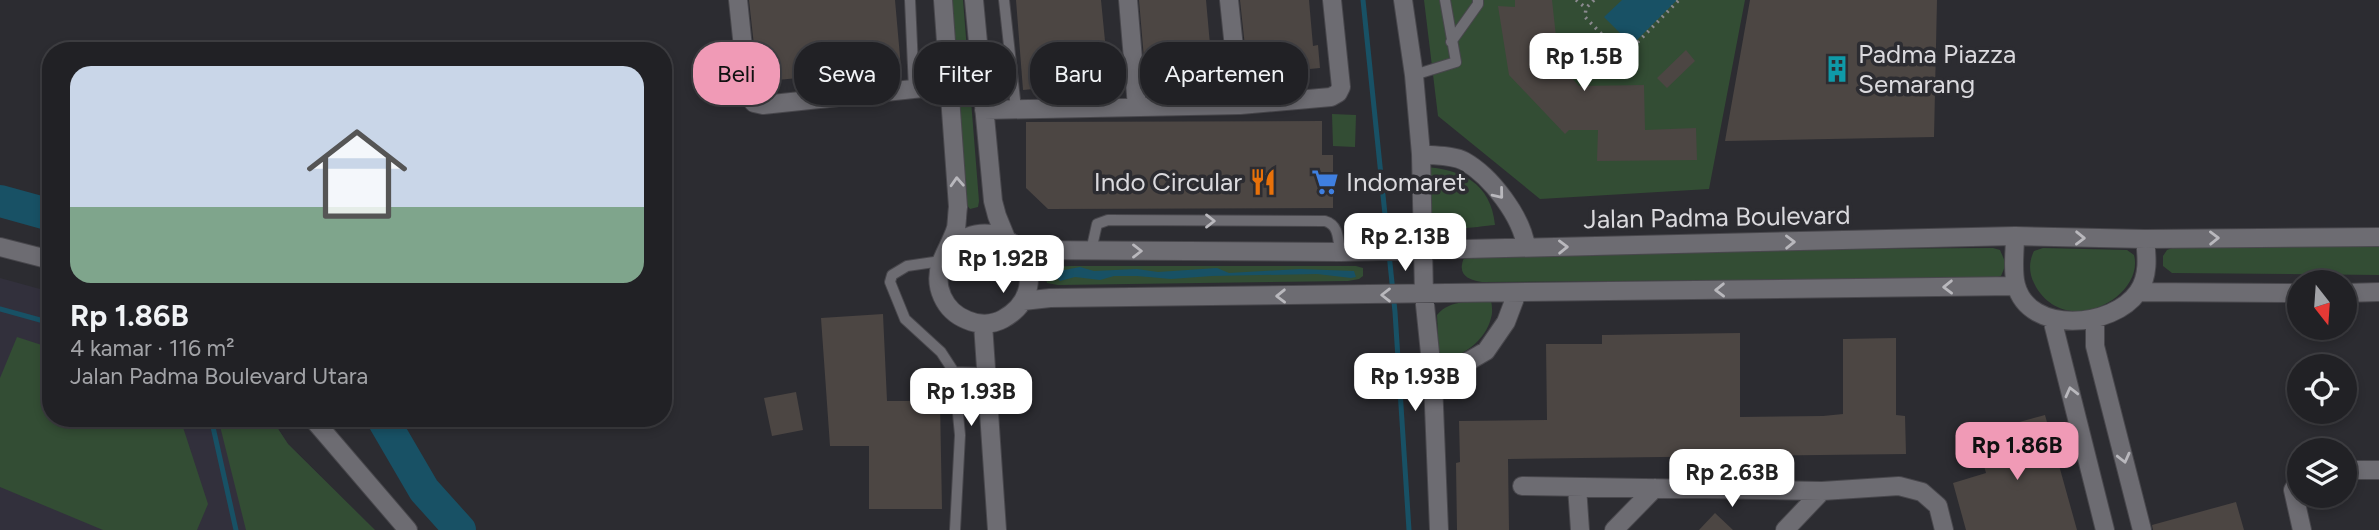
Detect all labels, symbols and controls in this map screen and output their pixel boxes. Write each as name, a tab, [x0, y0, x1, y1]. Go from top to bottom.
pin: Rp 1.5B	[1519, 34, 1649, 93]
place label: Padma Piazza Semarang	[1858, 38, 2016, 100]
chip: Beli	[693, 42, 780, 105]
chip: Sewa	[794, 42, 900, 105]
chip: Filter	[914, 42, 1016, 105]
chip: Baru	[1030, 42, 1126, 105]
chip: Apartemen	[1140, 42, 1308, 105]
text: Rp 1.5B	[1546, 42, 1622, 70]
building icon: Padma Piazza Semarang	[1822, 54, 1852, 84]
icon: home	[294, 111, 420, 237]
place label: Indo Circular	[1094, 166, 1242, 198]
place label: Indomaret	[1346, 166, 1466, 198]
restaurant icon: Indo Circular	[1248, 167, 1278, 197]
supermarket icon: Indomaret	[1310, 167, 1340, 197]
one-way arrow	[949, 176, 964, 187]
one-way arrow	[1491, 187, 1504, 199]
street label: Jalan Padma Boulevard	[1583, 199, 1851, 235]
one-way arrow	[1205, 213, 1216, 229]
pin: Rp 2.13B	[1333, 214, 1477, 273]
text: Rp 2.13B	[1360, 222, 1450, 250]
one-way arrow	[2075, 230, 2086, 245]
one-way arrow	[2208, 231, 2219, 246]
one-way arrow	[1785, 234, 1796, 249]
pin: Rp 1.92B	[931, 236, 1075, 295]
one-way arrow	[1558, 239, 1568, 255]
one-way arrow	[1132, 243, 1143, 259]
text: Rp 1.92B	[958, 244, 1048, 272]
north arrow	[2287, 270, 2357, 340]
map controls	[2287, 270, 2357, 508]
one-way arrow	[1942, 279, 1953, 295]
one-way arrow	[1715, 283, 1726, 298]
one-way arrow	[1380, 287, 1391, 303]
one-way arrow	[1276, 288, 1286, 304]
text: Rp 1.86B	[70, 297, 189, 334]
text: 4 kamar · 116 m²	[70, 334, 234, 362]
pin: Rp 1.93B	[1343, 354, 1487, 413]
button: locate	[2287, 354, 2357, 424]
text: Jalan Padma Boulevard Utara	[70, 362, 368, 390]
text: Rp 1.93B	[1370, 362, 1460, 390]
pin: Rp 1.93B	[899, 368, 1043, 428]
text: Rp 1.93B	[926, 377, 1016, 405]
one-way arrow	[2065, 387, 2079, 399]
pin: Rp 1.86B	[1945, 422, 2089, 482]
text: Rp 1.86B	[1971, 431, 2063, 459]
button: layers	[2287, 438, 2357, 508]
pin: Rp 2.63B	[1660, 449, 1804, 509]
one-way arrow	[2116, 452, 2130, 464]
text: Rp 2.63B	[1685, 458, 1779, 486]

